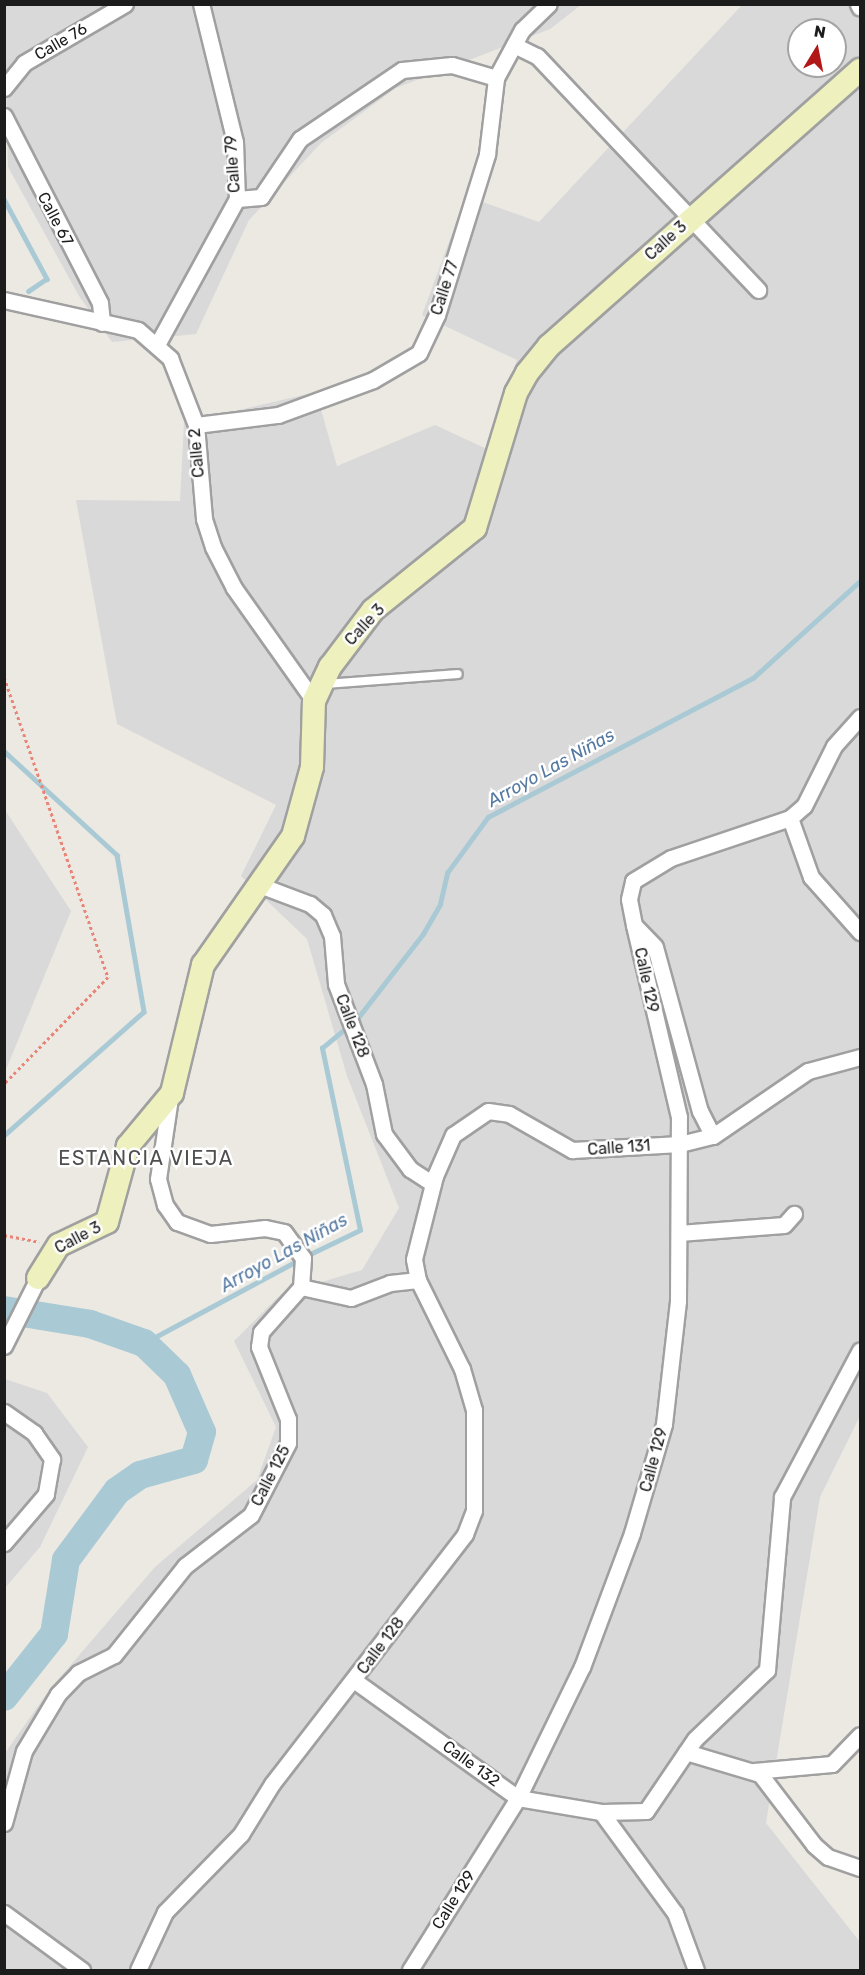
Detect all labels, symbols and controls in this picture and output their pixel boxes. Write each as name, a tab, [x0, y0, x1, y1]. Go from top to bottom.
north arrow	[787, 18, 847, 78]
street label: Calle 76	[31, 19, 91, 65]
text: N	[813, 21, 827, 42]
street label: Calle 79	[221, 134, 245, 194]
street label: Calle 67	[33, 189, 77, 249]
street label: Calle 3	[641, 217, 691, 265]
street label: Calle 77	[427, 258, 463, 318]
street label: Calle 2	[185, 427, 209, 479]
street label: Calle 3	[341, 600, 389, 650]
water label: Arroyo Las Niñas	[484, 724, 618, 812]
street label: Calle 129	[630, 946, 662, 1014]
street label: Calle 128	[331, 991, 373, 1061]
street label: Calle 131	[587, 1136, 651, 1160]
district label: ESTANCIA VIEJA	[58, 1146, 234, 1170]
water label: Arroyo Las Niñas	[217, 1209, 351, 1297]
street label: Calle 3	[52, 1218, 104, 1258]
street label: Calle 129	[636, 1426, 672, 1494]
street label: Calle 125	[247, 1442, 295, 1510]
street label: Calle 128	[353, 1614, 409, 1678]
street label: Calle 132	[439, 1737, 503, 1791]
street label: Calle 129	[428, 1867, 480, 1933]

